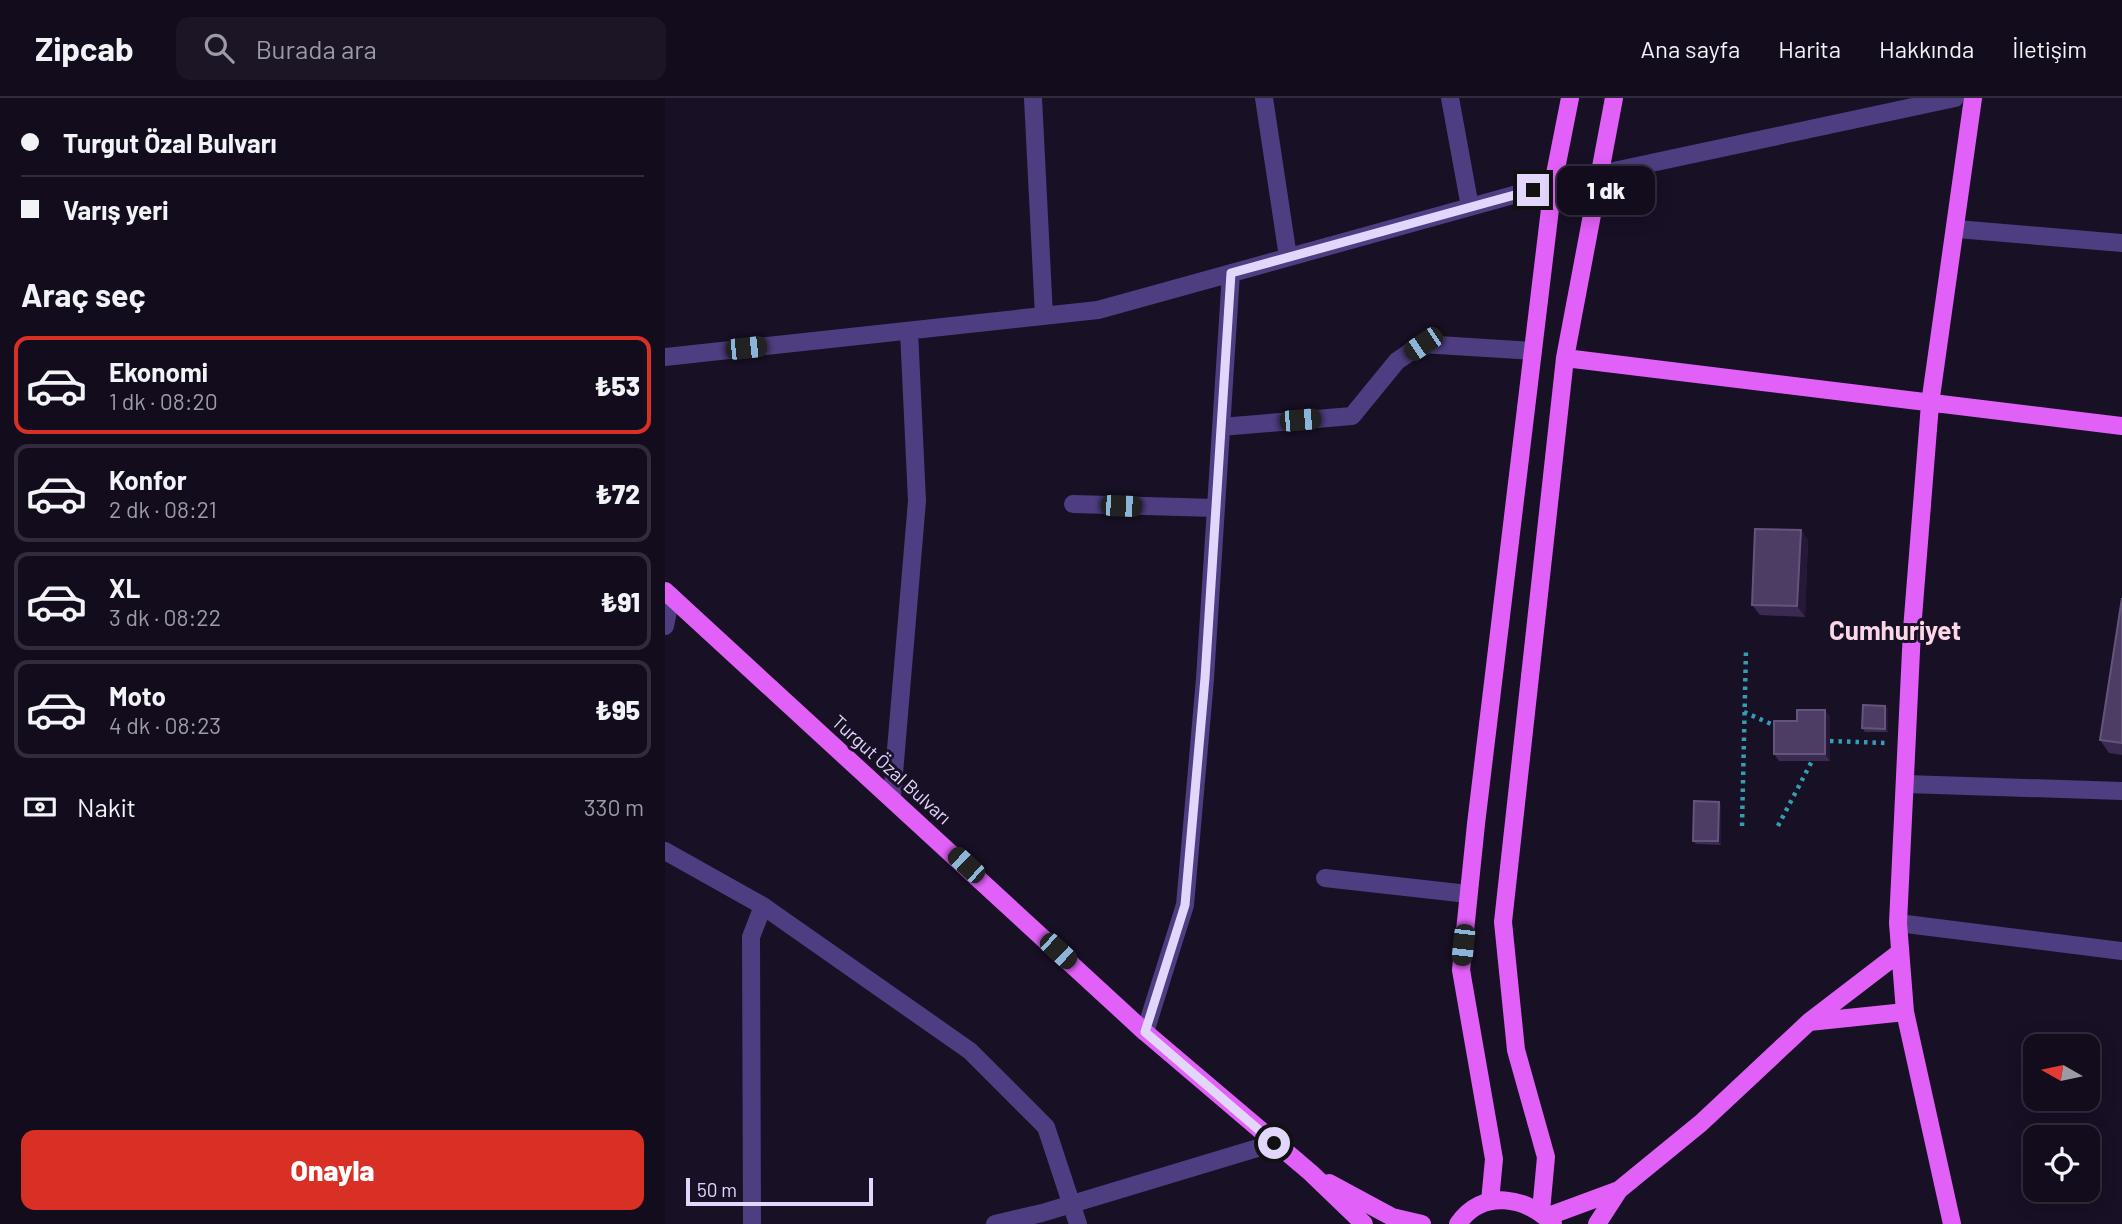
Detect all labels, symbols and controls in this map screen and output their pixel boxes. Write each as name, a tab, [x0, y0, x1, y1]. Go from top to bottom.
search box	[176, 17, 666, 80]
text: Zipcab	[35, 28, 134, 68]
icon: search	[200, 29, 238, 67]
text: Burada ara	[256, 33, 377, 64]
text: Ana sayfa	[1641, 34, 1740, 63]
text: Harita	[1778, 34, 1841, 63]
text: Hakkında	[1879, 34, 1974, 63]
text: İletişim	[2012, 34, 2087, 63]
text: Turgut Özal Bulvarı	[63, 127, 277, 158]
callout: 1 dk	[1557, 166, 1655, 214]
route end	[1517, 174, 1549, 206]
text: 1 dk	[1587, 176, 1625, 204]
text: Varış yeri	[63, 194, 168, 225]
text: Araç seç	[21, 275, 146, 313]
car	[1400, 324, 1447, 364]
car	[725, 335, 768, 361]
icon: car	[25, 354, 88, 417]
text: Ekonomi	[109, 356, 208, 387]
text: ₺53	[595, 370, 640, 401]
text: 1 dk · 08:20	[109, 387, 218, 415]
car	[1279, 408, 1322, 432]
icon: car	[25, 462, 88, 525]
text: Konfor	[109, 464, 187, 495]
text: ₺72	[595, 478, 640, 509]
text: 2 dk · 08:21	[109, 495, 217, 523]
car	[1100, 495, 1143, 517]
icon: car	[25, 570, 88, 633]
text: XL	[109, 572, 140, 603]
text: ₺91	[600, 586, 640, 617]
text: 3 dk · 08:22	[109, 603, 221, 631]
district label: Cumhuriyet	[1829, 614, 1961, 645]
icon: car	[25, 678, 88, 741]
text: Moto	[109, 680, 166, 711]
text: ₺95	[595, 694, 640, 725]
street label: Turgut Özal Bulvarı	[828, 710, 956, 828]
text: 4 dk · 08:23	[109, 711, 221, 739]
icon: cash	[21, 788, 59, 826]
text: Nakit	[77, 791, 136, 822]
text: 330 m	[584, 793, 644, 821]
car	[944, 843, 989, 887]
car	[1451, 923, 1476, 967]
car	[1036, 929, 1081, 973]
north arrow	[2023, 1034, 2100, 1111]
map controls	[2023, 1034, 2100, 1202]
button: locate	[2023, 1125, 2100, 1202]
route start	[1258, 1127, 1290, 1159]
button: Onayla	[21, 1130, 644, 1210]
scale bar	[686, 1175, 873, 1207]
text: 50 m	[697, 1178, 737, 1201]

